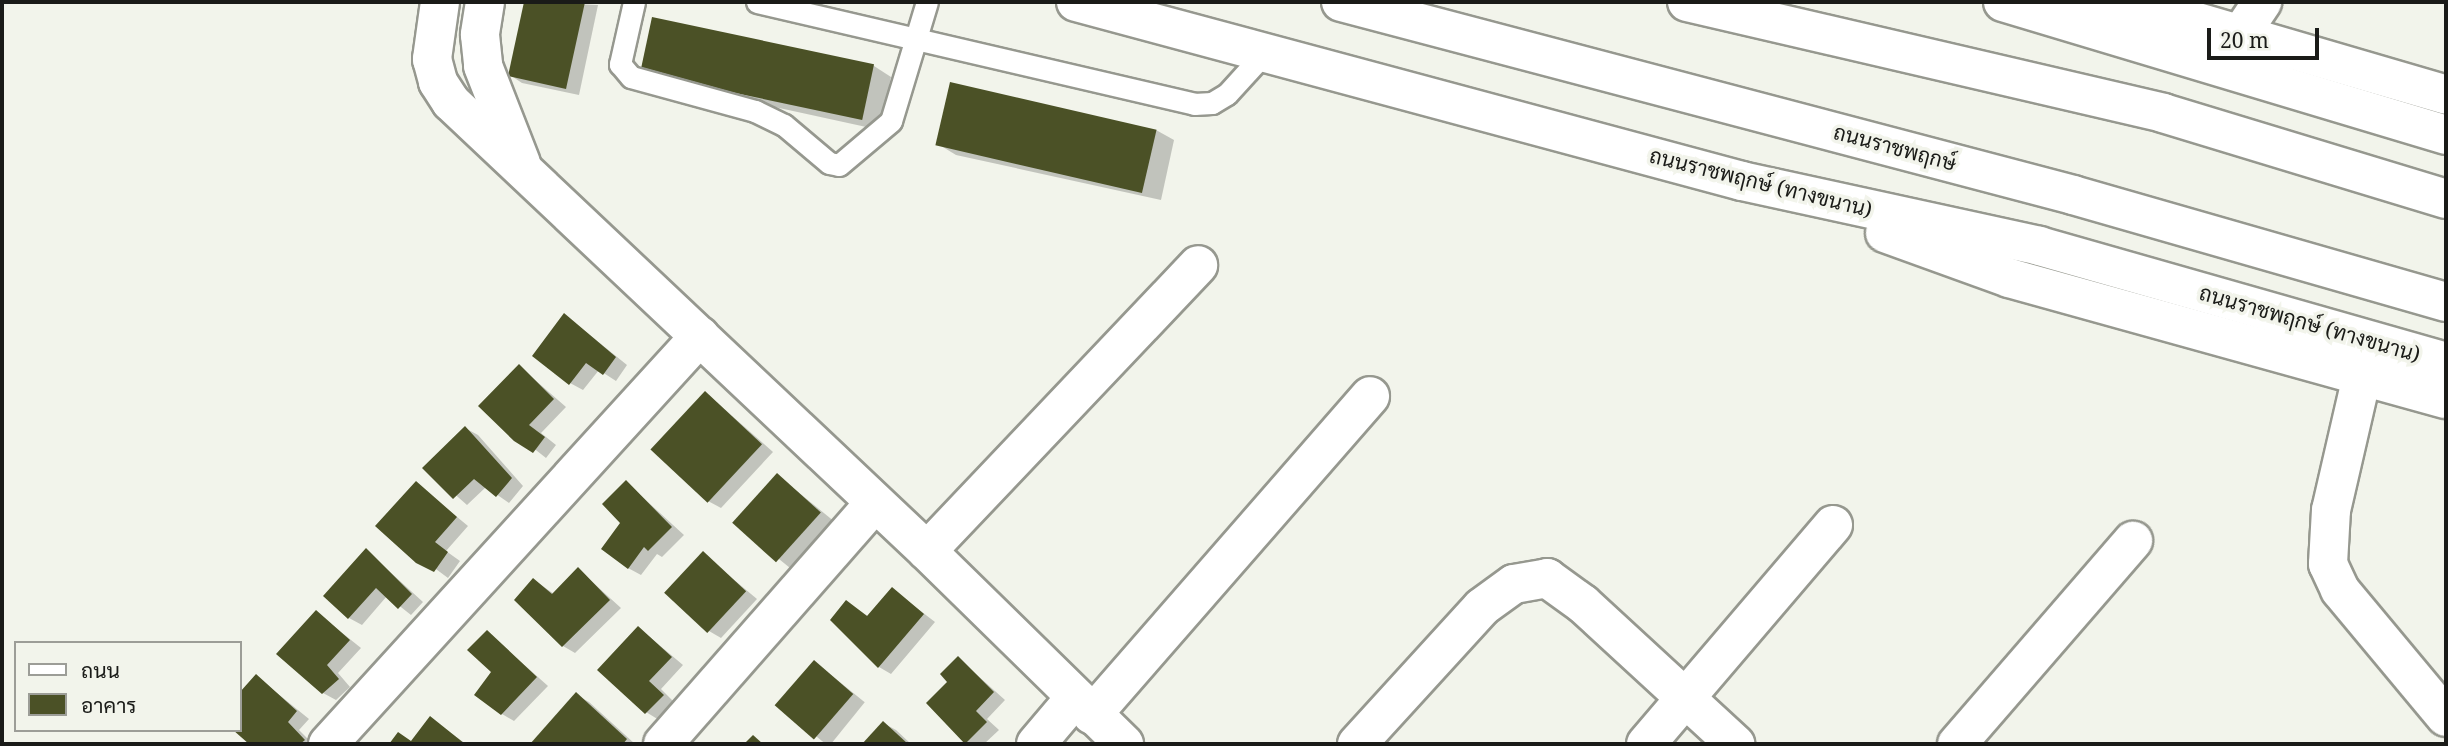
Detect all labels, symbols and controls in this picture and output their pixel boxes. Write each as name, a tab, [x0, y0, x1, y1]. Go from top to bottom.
scale bar	[2210, 14, 2322, 58]
text: 20 m	[2220, 26, 2269, 54]
street label: ถนนราชพฤกษ์	[1831, 119, 1959, 175]
street label: ถนนราชพฤกษ์ (ทางขนาน)	[1647, 142, 1875, 222]
street label: ถนนราชพฤกษ์ (ทางขนาน)	[2197, 279, 2423, 367]
legend	[14, 641, 242, 732]
text: ถนน	[81, 656, 120, 684]
text: อาคาร	[81, 691, 137, 719]

